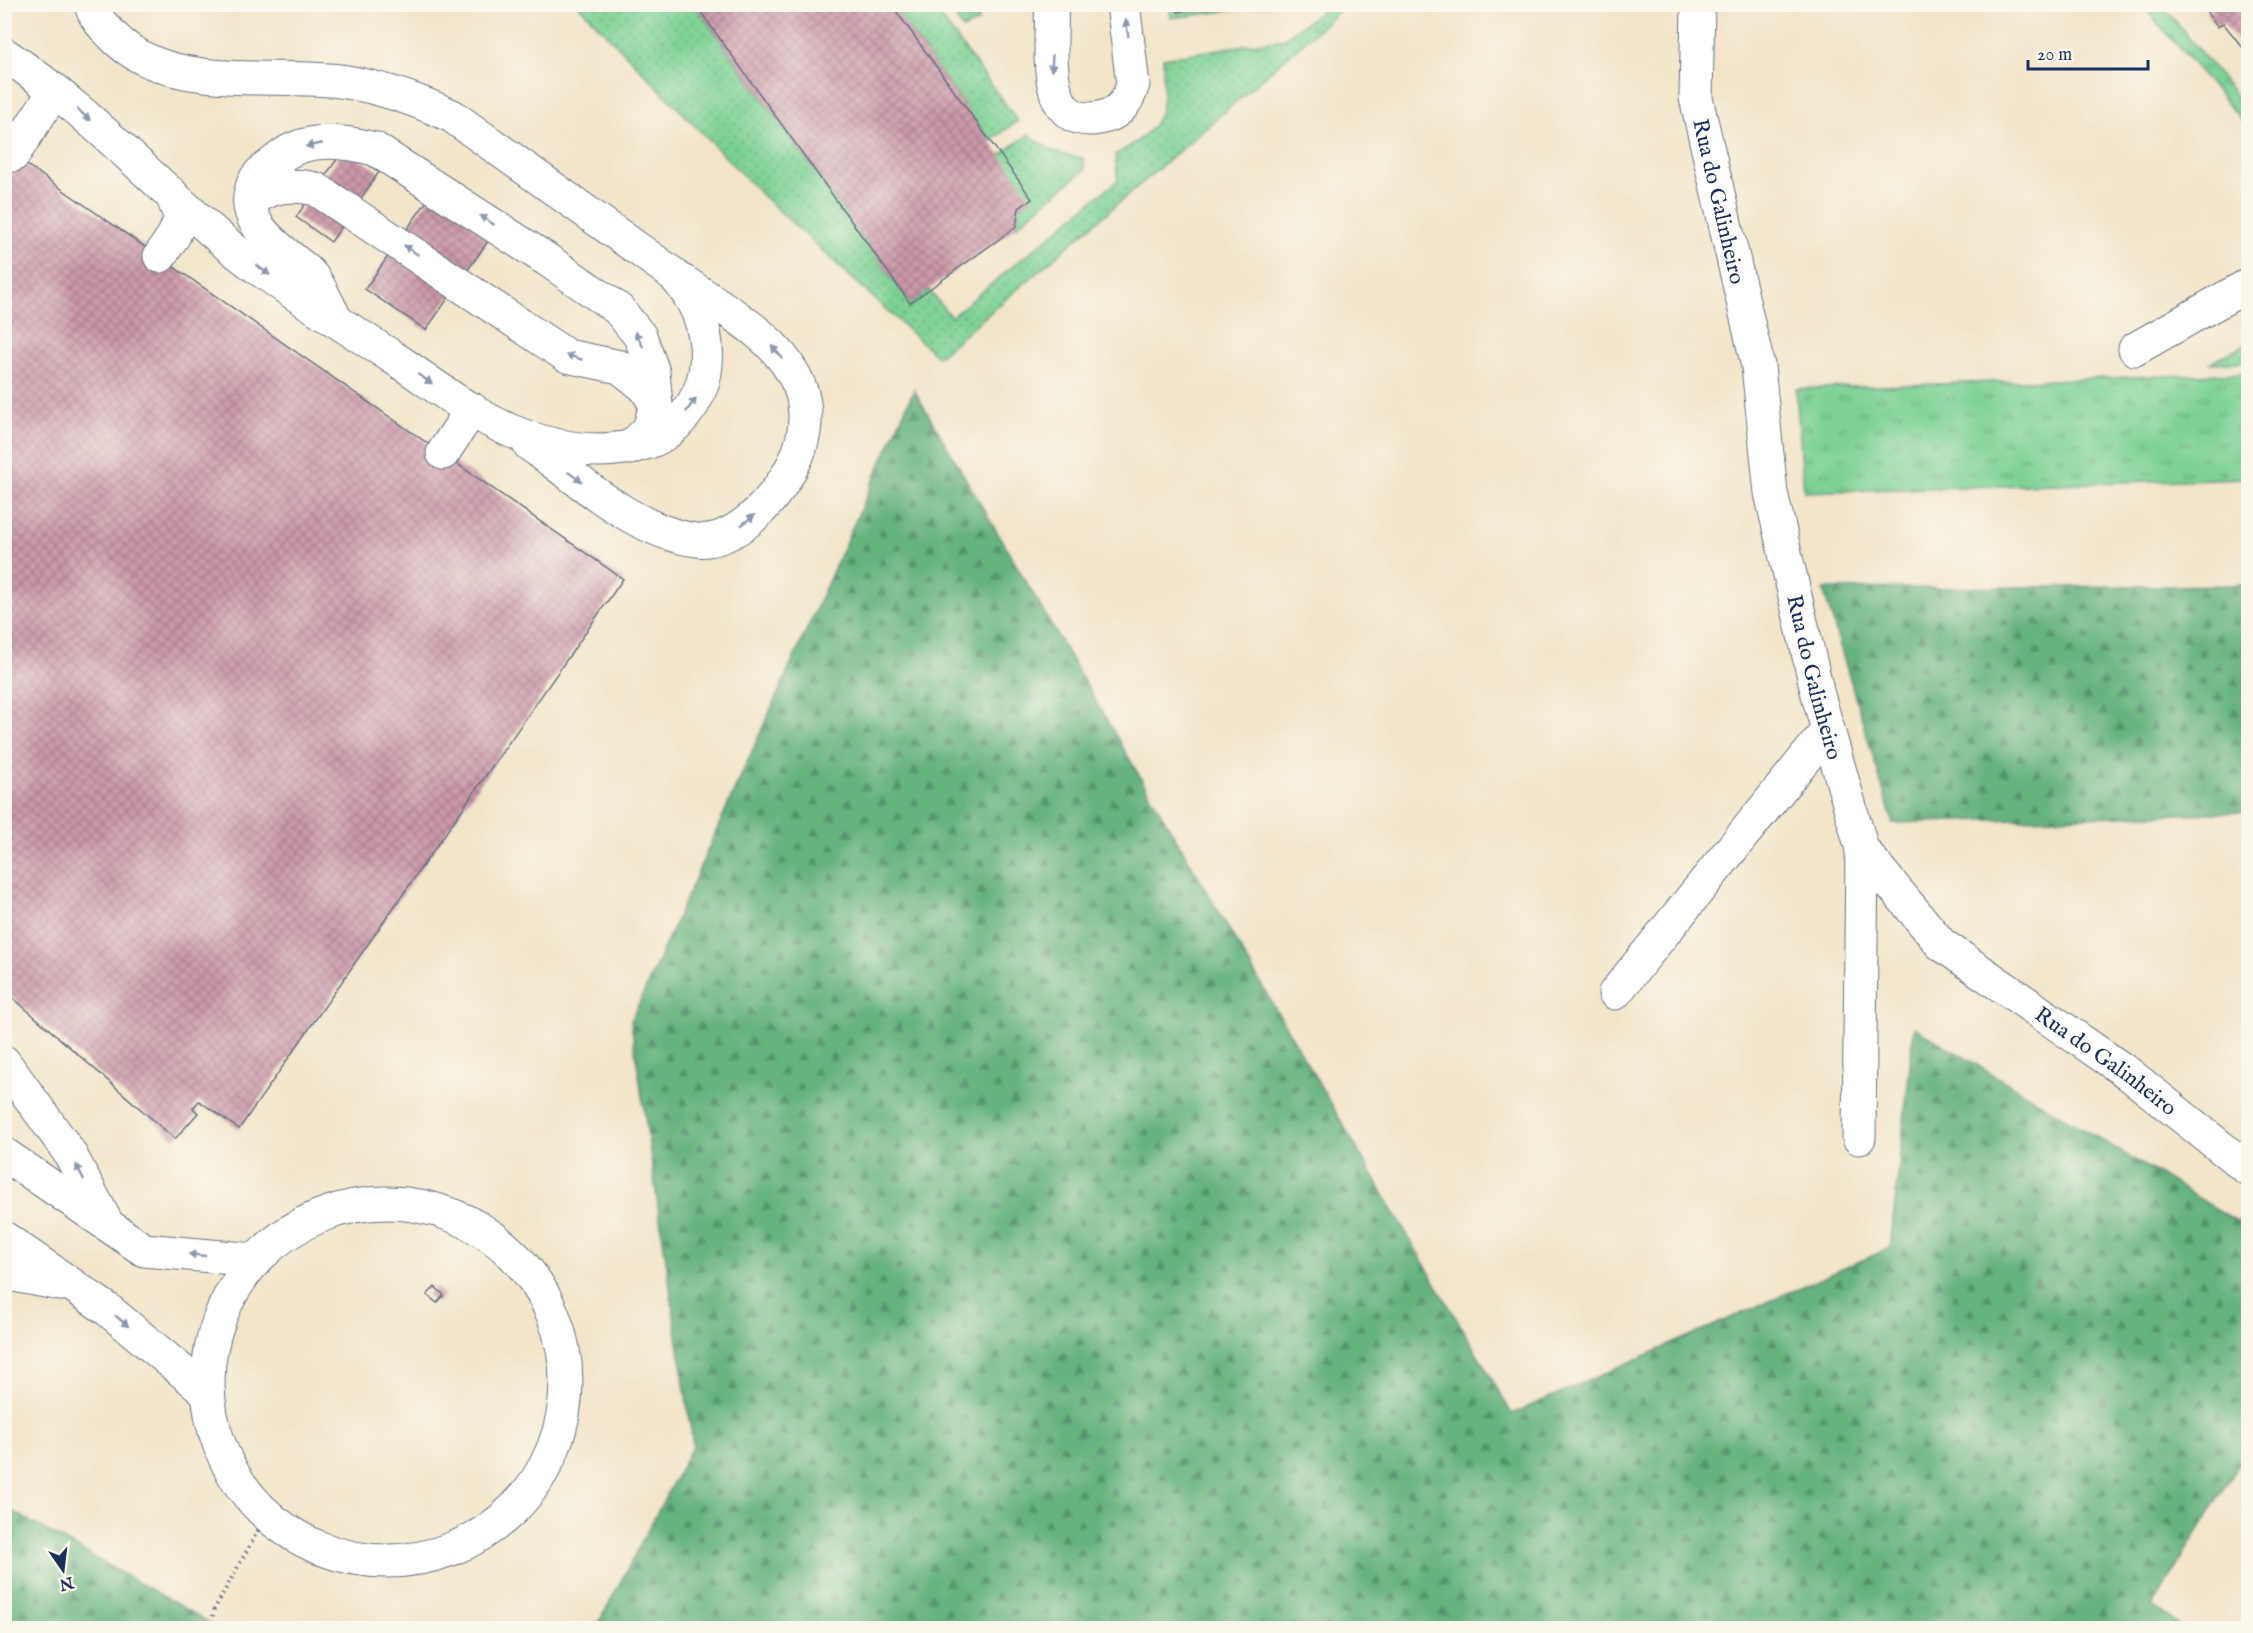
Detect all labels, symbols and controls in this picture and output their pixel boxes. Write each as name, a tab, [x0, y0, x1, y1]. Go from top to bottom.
one-way arrow	[1122, 18, 1131, 37]
scale bar	[2028, 33, 2148, 71]
text: 20 m	[2037, 44, 2072, 67]
one-way arrow	[1048, 53, 1057, 72]
one-way arrow	[77, 108, 92, 122]
street label: Rua do Galinheiro	[1685, 116, 1751, 287]
one-way arrow	[304, 141, 323, 150]
one-way arrow	[479, 215, 495, 226]
one-way arrow	[403, 245, 420, 256]
one-way arrow	[255, 264, 271, 276]
one-way arrow	[635, 330, 644, 347]
one-way arrow	[771, 345, 784, 360]
one-way arrow	[565, 352, 583, 361]
one-way arrow	[417, 373, 433, 384]
one-way arrow	[685, 398, 697, 414]
one-way arrow	[567, 471, 583, 483]
one-way arrow	[740, 514, 756, 527]
street label: Rua do Galinheiro	[1779, 592, 1848, 763]
street label: Rua do Galinheiro	[2029, 1001, 2182, 1123]
one-way arrow	[75, 1164, 85, 1181]
one-way arrow	[187, 1250, 206, 1260]
one-way arrow	[114, 1315, 129, 1327]
north arrow	[33, 1540, 93, 1600]
text: N	[57, 1571, 76, 1594]

